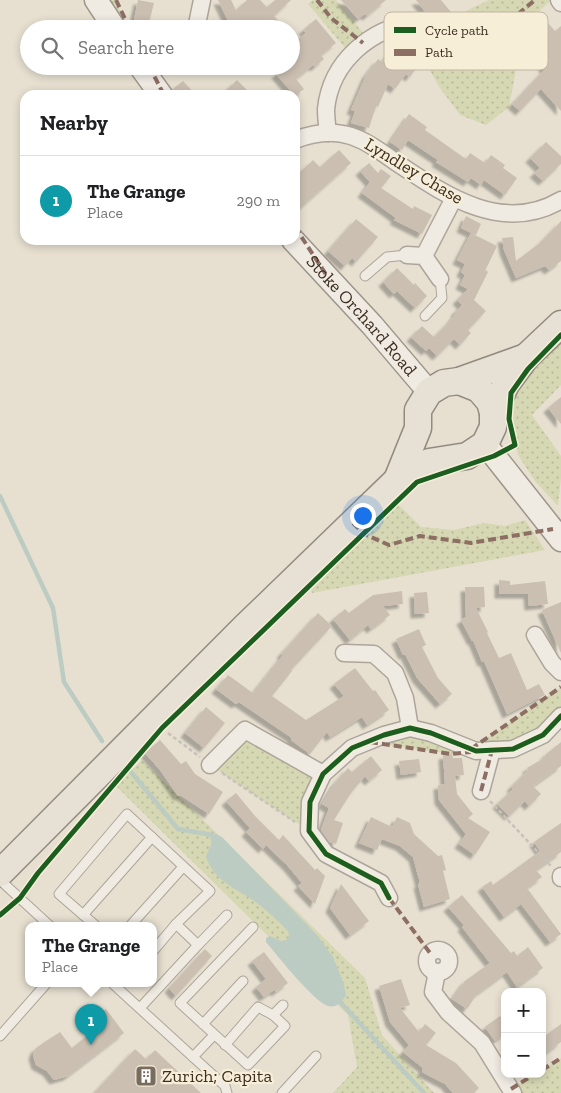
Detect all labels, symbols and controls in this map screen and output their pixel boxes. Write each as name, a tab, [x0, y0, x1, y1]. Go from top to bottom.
legend	[384, 12, 548, 70]
search box	[20, 20, 300, 75]
text: Cycle path	[425, 22, 489, 39]
icon: search	[38, 34, 66, 62]
text: Search here	[78, 36, 174, 59]
text: Path	[425, 44, 453, 61]
text: Nearby	[40, 110, 108, 135]
street label: Lyndley Chase	[361, 133, 467, 209]
text: The Grange	[87, 180, 185, 203]
text: 1	[53, 191, 59, 210]
text: 290 m	[237, 191, 280, 210]
text: Place	[87, 203, 123, 222]
street label: Stoke Orchard Road	[302, 250, 422, 381]
your location	[350, 503, 376, 529]
popup	[25, 922, 157, 987]
text: The Grange	[42, 934, 140, 957]
text: Place	[42, 957, 78, 976]
map controls	[501, 988, 546, 1078]
button: +	[501, 988, 546, 1033]
pin: 1	[75, 1004, 107, 1045]
button: −	[501, 1033, 546, 1078]
building icon: Zurich; Capita	[134, 1064, 158, 1088]
place label: Zurich; Capita	[162, 1065, 273, 1087]

